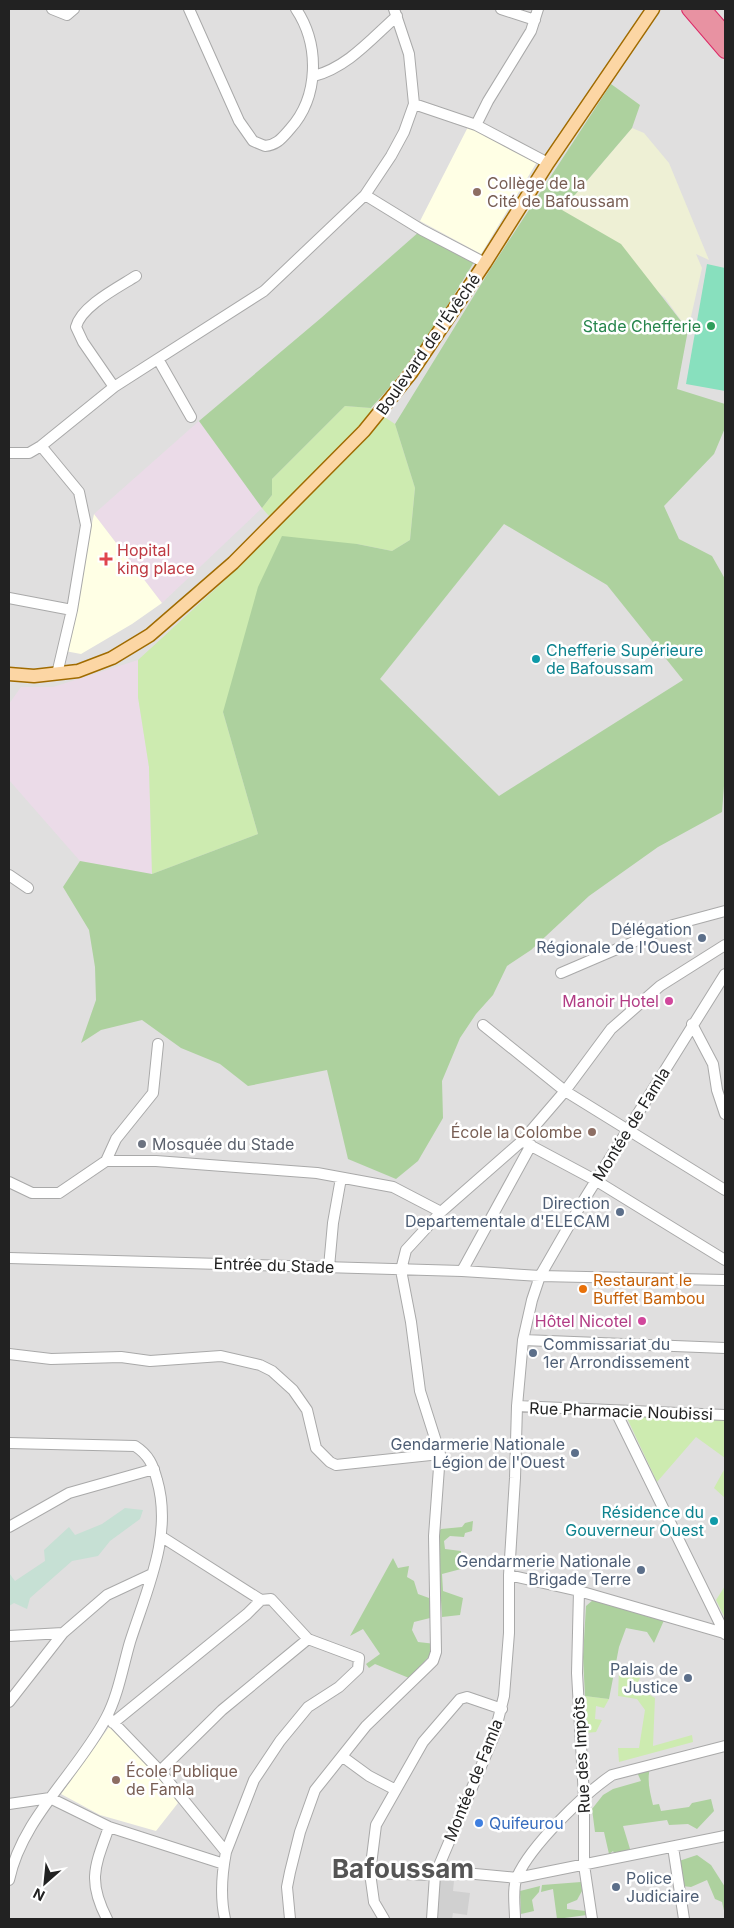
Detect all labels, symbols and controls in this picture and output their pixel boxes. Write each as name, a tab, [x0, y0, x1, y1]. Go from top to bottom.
place label: Collège de la Cité de Bafoussam	[487, 173, 629, 211]
marker: Collège de la Cité de Bafoussam	[471, 186, 483, 198]
street label: Boulevard de l'Évêché	[372, 269, 484, 419]
place label: Stade Chefferie	[583, 316, 701, 336]
marker: Stade Chefferie	[705, 320, 717, 332]
place label: Hopital king place	[117, 540, 195, 578]
marker: Hopital king place	[99, 552, 113, 566]
place label: Chefferie Supérieure de Bafoussam	[546, 640, 703, 678]
marker: Chefferie Supérieure de Bafoussam	[530, 653, 542, 665]
place label: Délégation Régionale de l'Ouest	[536, 919, 692, 957]
marker: Délégation Régionale de l'Ouest	[696, 932, 708, 944]
place label: Manoir Hotel	[562, 991, 659, 1011]
marker: Manoir Hotel	[663, 995, 675, 1007]
street label: Montée de Famla	[588, 1063, 674, 1185]
place label: École la Colombe	[451, 1122, 582, 1142]
marker: École la Colombe	[586, 1126, 598, 1138]
place label: Mosquée du Stade	[152, 1134, 294, 1154]
marker: Mosquée du Stade	[136, 1138, 148, 1150]
place label: Direction Departementale d'ELECAM	[405, 1193, 610, 1231]
marker: Direction Departementale d'ELECAM	[614, 1206, 626, 1218]
street label: Entrée du Stade	[213, 1253, 335, 1277]
place label: Restaurant le Buffet Bambou	[593, 1270, 705, 1308]
marker: Restaurant le Buffet Bambou	[577, 1283, 589, 1295]
place label: Hôtel Nicotel	[535, 1311, 632, 1331]
marker: Hôtel Nicotel	[636, 1315, 648, 1327]
place label: Commissariat du 1er Arrondissement	[543, 1334, 689, 1372]
marker: Commissariat du 1er Arrondissement	[527, 1347, 539, 1359]
street label: Rue Pharmacie Noubissi	[529, 1398, 713, 1424]
place label: Gendarmerie Nationale Légion de l'Ouest	[391, 1434, 565, 1472]
marker: Gendarmerie Nationale Légion de l'Ouest	[569, 1447, 581, 1459]
place label: Résidence du Gouverneur Ouest	[565, 1502, 704, 1540]
marker: Résidence du Gouverneur Ouest	[708, 1515, 720, 1527]
place label: Gendarmerie Nationale Brigade Terre	[457, 1551, 631, 1589]
marker: Gendarmerie Nationale Brigade Terre	[635, 1564, 647, 1576]
place label: Palais de Justice	[610, 1659, 678, 1697]
marker: Palais de Justice	[682, 1672, 694, 1684]
street label: Rue des Impôts	[568, 1696, 594, 1814]
street label: Montée de Famla	[439, 1716, 507, 1844]
place label: École Publique de Famla	[126, 1761, 238, 1799]
marker: École Publique de Famla	[110, 1774, 122, 1786]
place label: Quifeurou	[489, 1813, 564, 1833]
marker: Quifeurou	[473, 1817, 485, 1829]
district label: Bafoussam	[332, 1853, 474, 1884]
north arrow	[20, 1858, 70, 1908]
place label: Police Judiciaire	[626, 1868, 699, 1906]
marker: Police Judiciaire	[610, 1881, 622, 1893]
text: N	[30, 1885, 47, 1905]

